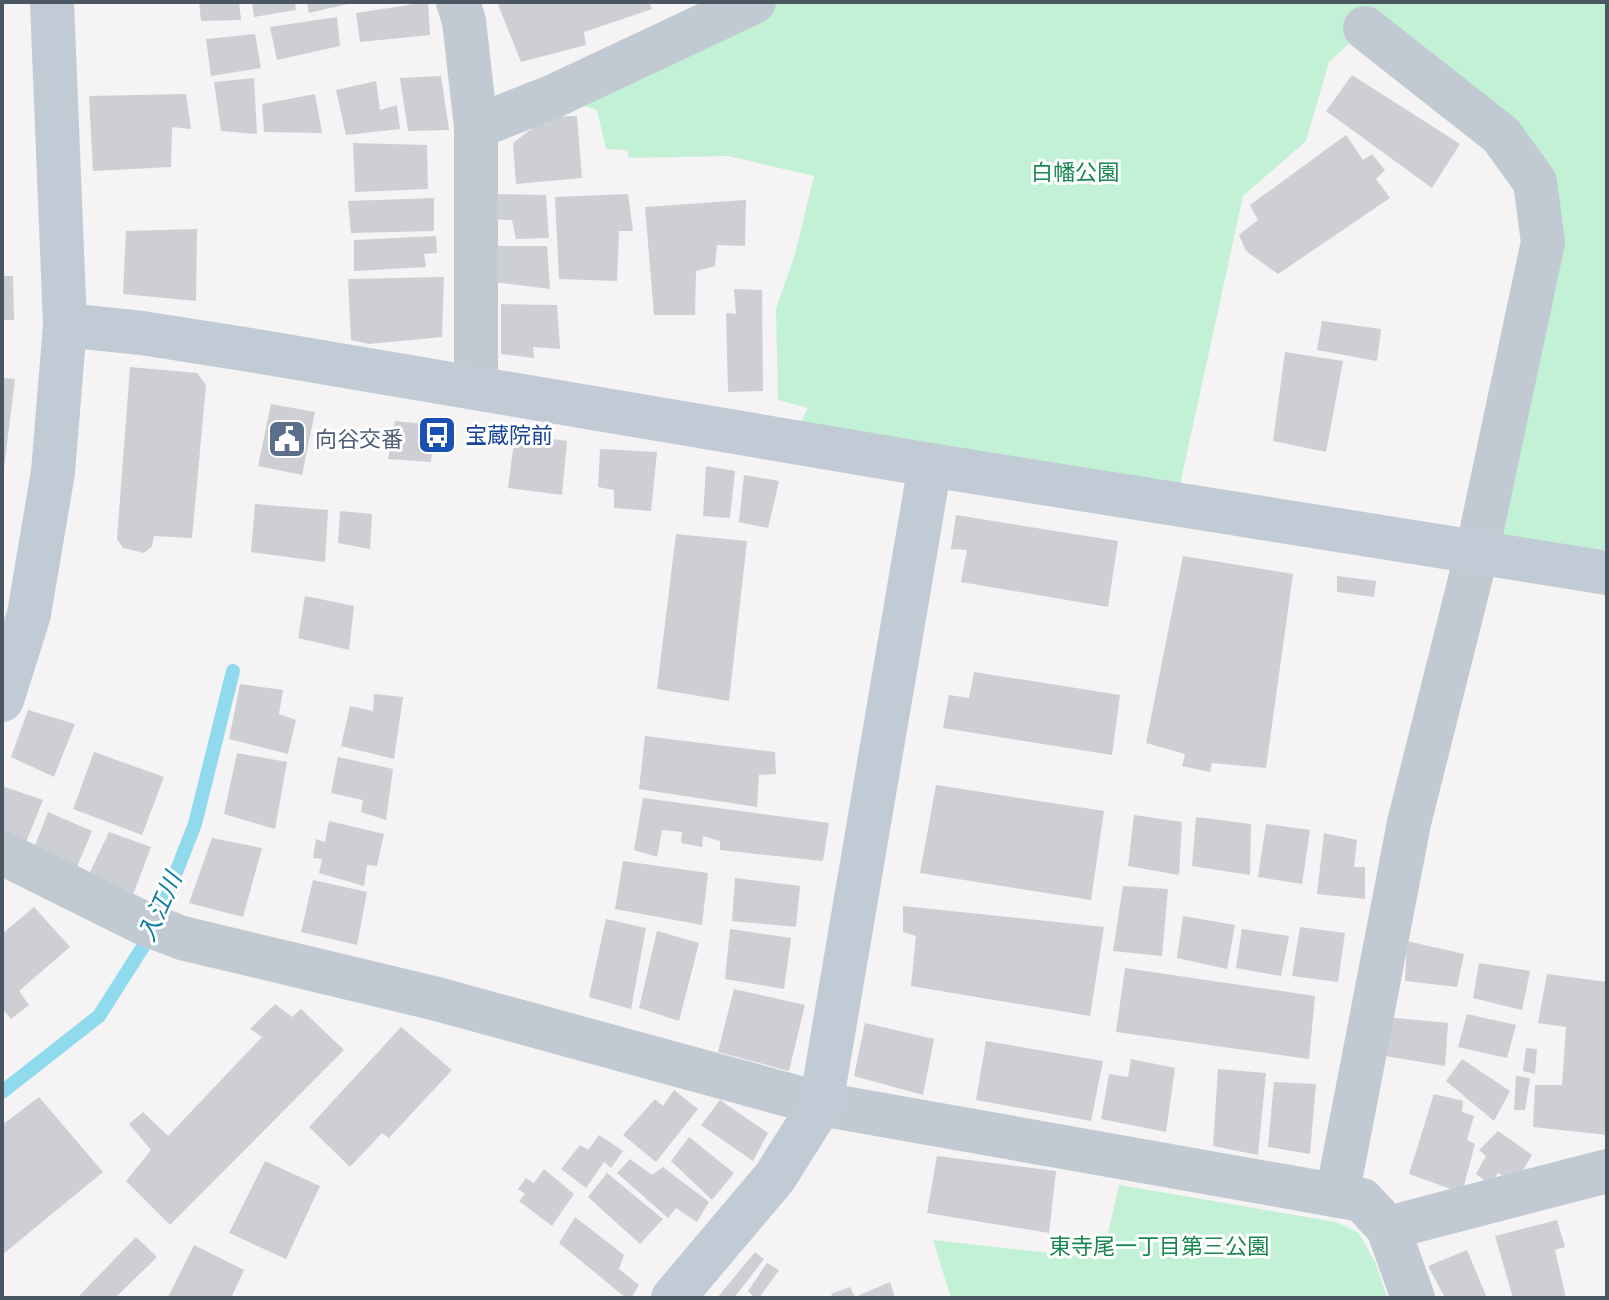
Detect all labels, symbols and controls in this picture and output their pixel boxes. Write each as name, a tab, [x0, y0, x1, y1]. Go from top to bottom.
park label: 白幡公園	[1031, 156, 1119, 188]
bus stop icon: 宝蔵院前	[416, 414, 458, 456]
public building icon: 向谷交番	[266, 418, 308, 460]
place label: 宝蔵院前	[465, 419, 553, 451]
place label: 向谷交番	[315, 423, 403, 455]
water label: 入江川	[129, 864, 191, 947]
park label: 東寺尾一丁目第三公園	[1049, 1230, 1269, 1262]

